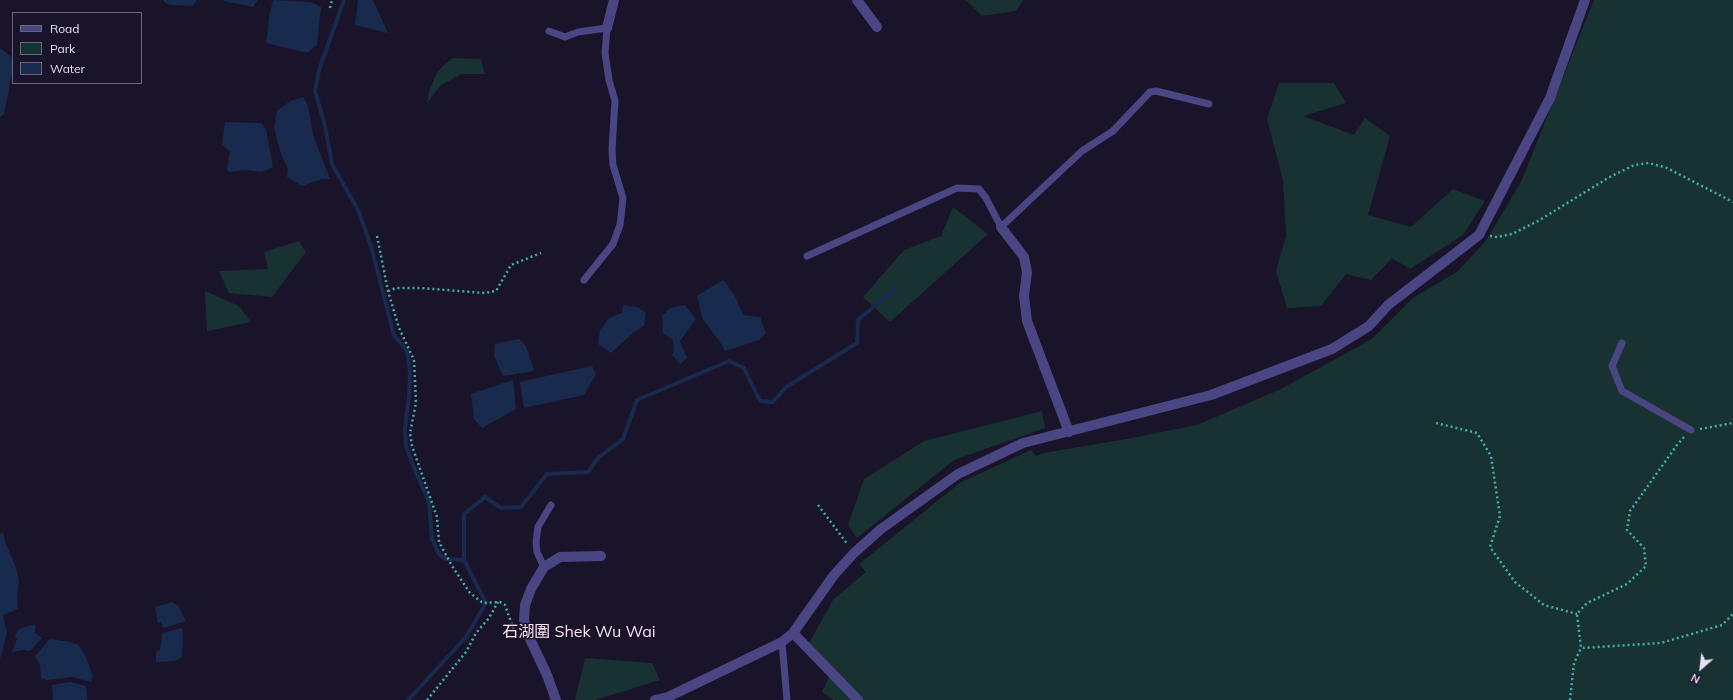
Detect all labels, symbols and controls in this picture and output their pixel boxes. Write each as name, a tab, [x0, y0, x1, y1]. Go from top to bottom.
legend	[12, 12, 142, 84]
text: Road	[50, 21, 79, 36]
text: Park	[50, 41, 75, 56]
text: Water	[50, 61, 85, 76]
district label: 石湖圍 Shek Wu Wai	[502, 622, 656, 642]
north arrow	[1681, 648, 1721, 688]
text: N	[1688, 670, 1702, 687]

